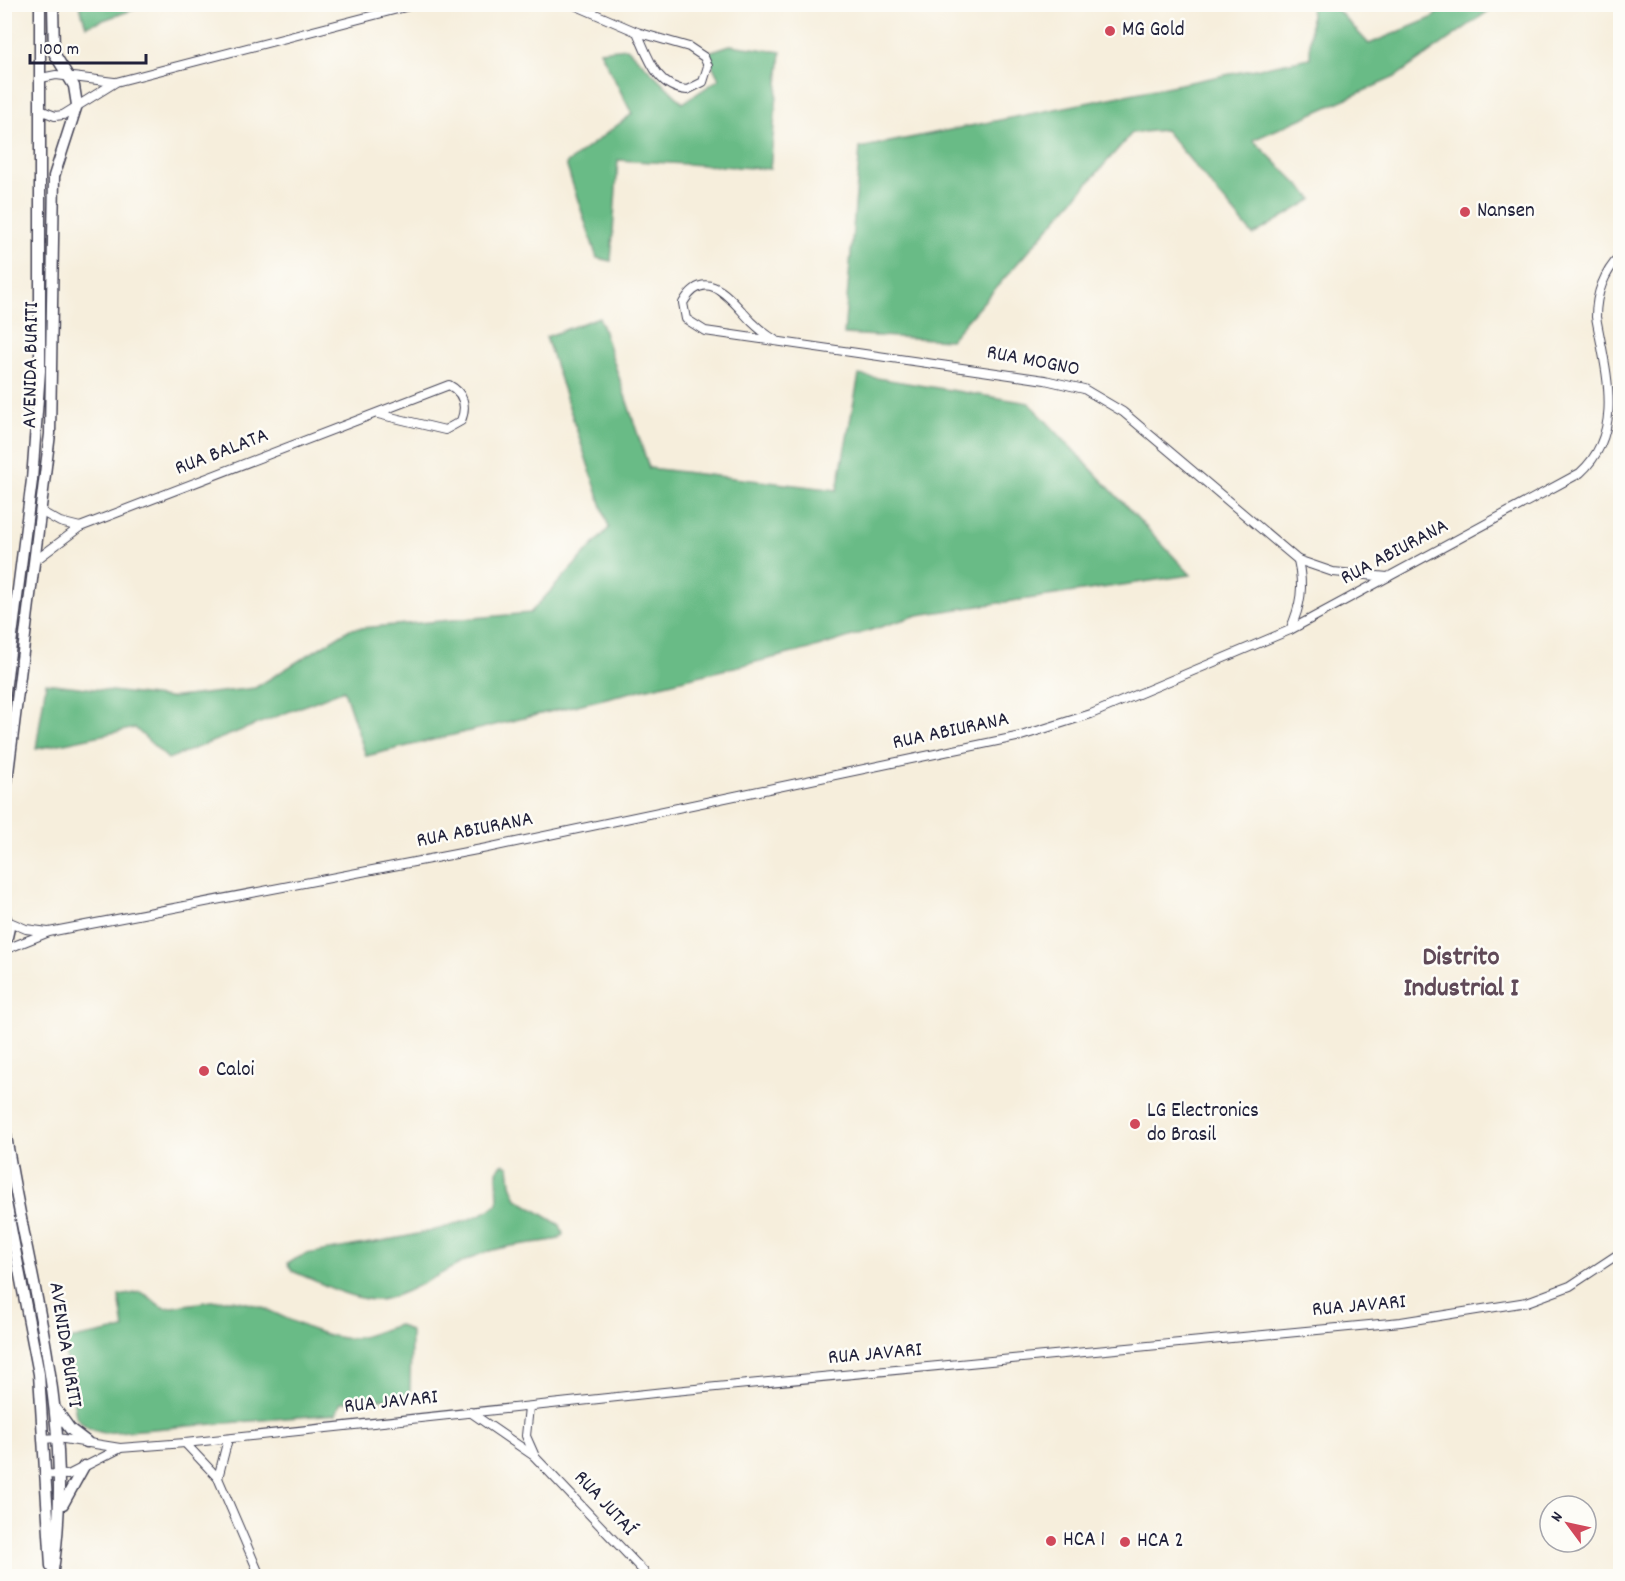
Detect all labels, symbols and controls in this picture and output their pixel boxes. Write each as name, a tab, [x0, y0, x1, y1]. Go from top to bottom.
place label: MG Gold	[1122, 16, 1185, 46]
marker: MG Gold	[1103, 24, 1117, 38]
scale bar	[30, 27, 146, 65]
text: 100 m	[39, 38, 79, 63]
place label: Nansen	[1477, 197, 1535, 227]
marker: Nansen	[1458, 205, 1472, 219]
street label: AVENIDA BURITI	[16, 301, 48, 429]
street label: RUA MOGNO	[984, 338, 1082, 386]
street label: RUA BALATA	[171, 421, 273, 485]
street label: RUA ABIURANA	[1336, 512, 1454, 594]
street label: RUA ABIURANA	[890, 705, 1012, 759]
street label: RUA ABIURANA	[414, 805, 536, 857]
district label: Distrito Industrial I	[1403, 939, 1519, 1009]
place label: Caloi	[216, 1056, 255, 1086]
marker: Caloi	[197, 1064, 211, 1078]
place label: LG Electronics do Brasil	[1147, 1097, 1259, 1151]
marker: LG Electronics do Brasil	[1128, 1117, 1142, 1131]
street label: AVENIDA BURITI	[39, 1280, 89, 1410]
street label: RUA JAVARI	[1311, 1288, 1408, 1326]
street label: RUA JAVARI	[827, 1336, 924, 1374]
street label: RUA JAVARI	[343, 1383, 440, 1423]
street label: RUA JUTAÍ	[566, 1464, 643, 1544]
north arrow	[1538, 1494, 1598, 1554]
text: N	[1546, 1508, 1569, 1527]
place label: HCA 1	[1063, 1526, 1105, 1556]
place label: HCA 2	[1137, 1527, 1184, 1557]
marker: HCA 1	[1044, 1534, 1058, 1548]
marker: HCA 2	[1118, 1535, 1132, 1549]

